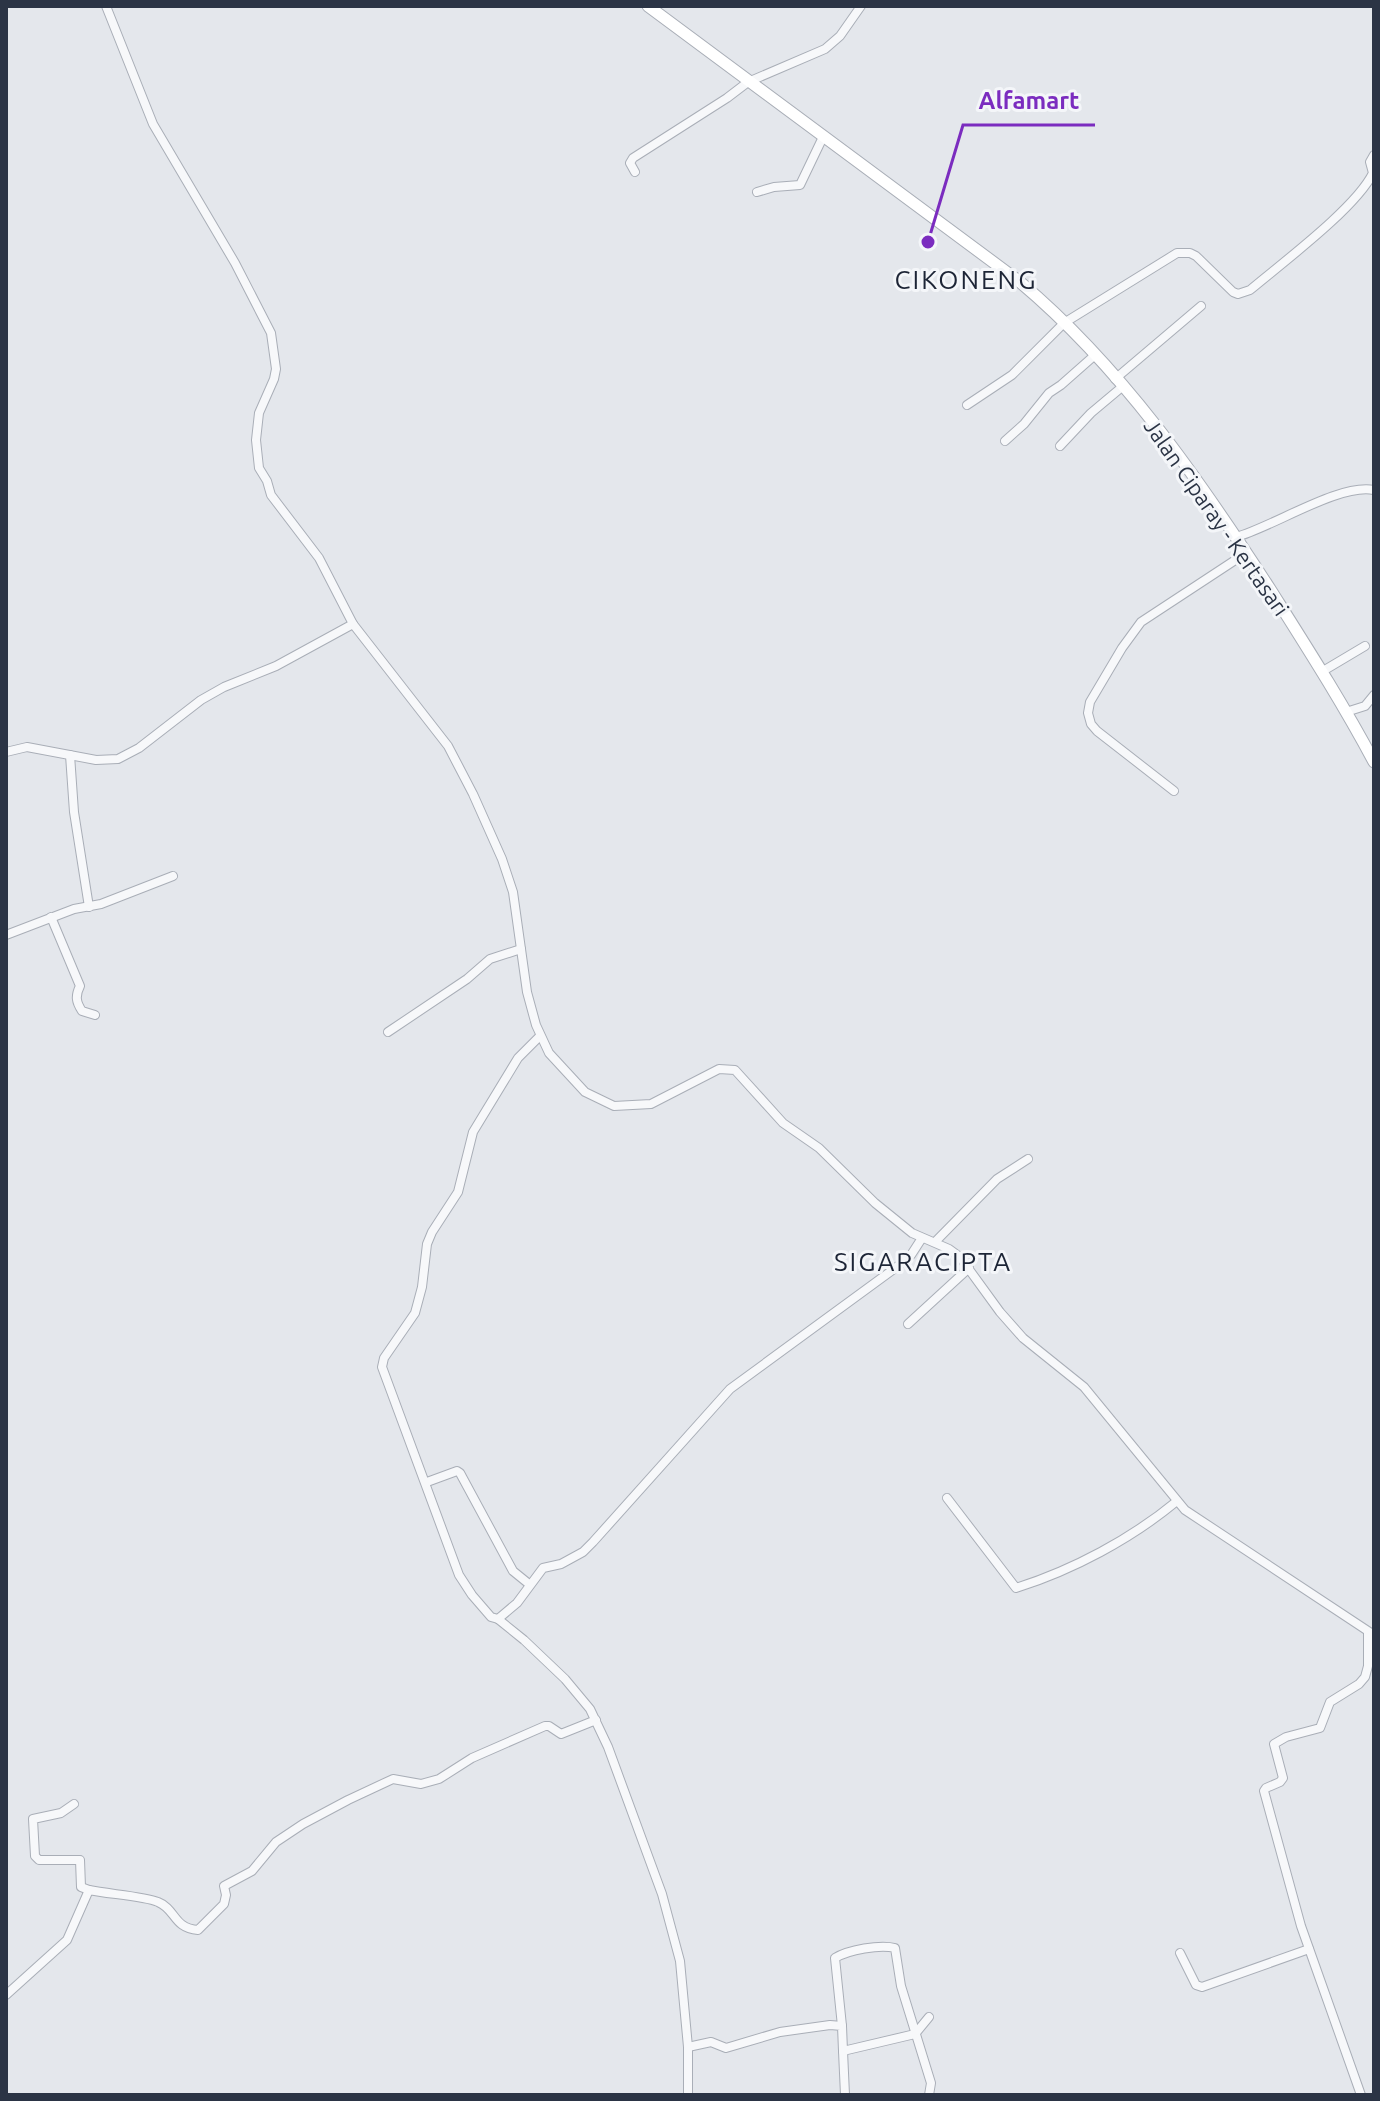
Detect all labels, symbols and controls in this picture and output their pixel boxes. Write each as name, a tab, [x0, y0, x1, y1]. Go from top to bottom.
callout: Alfamart	[963, 77, 1095, 125]
text: Alfamart	[979, 87, 1079, 114]
district label: CIKONENG	[895, 265, 1037, 294]
street label: Jalan Ciparay - Kertasari	[1139, 414, 1295, 620]
district label: SIGARACIPTA	[834, 1247, 1012, 1276]

